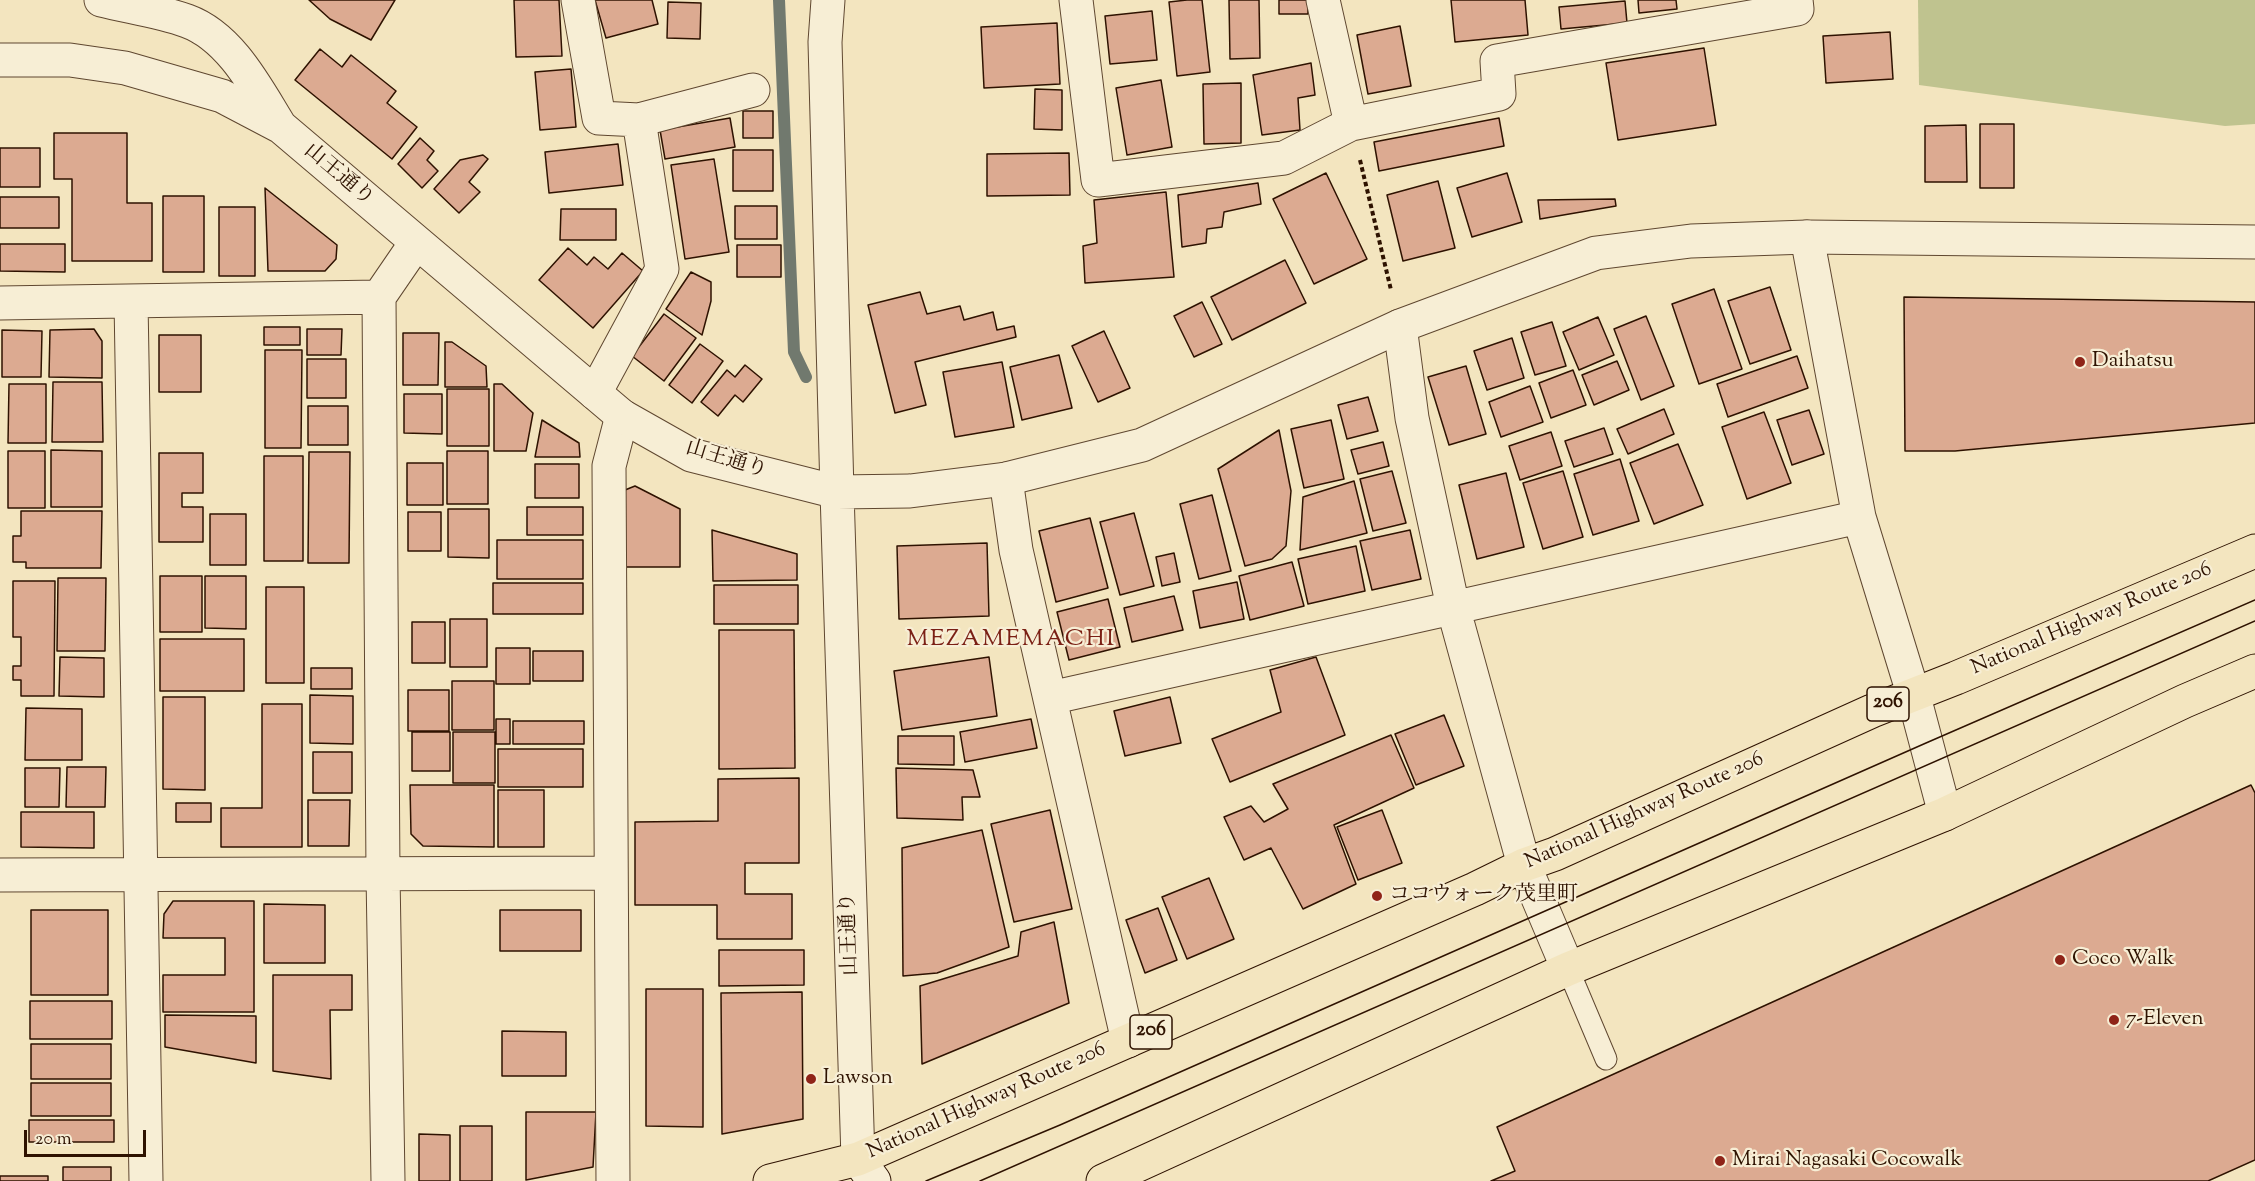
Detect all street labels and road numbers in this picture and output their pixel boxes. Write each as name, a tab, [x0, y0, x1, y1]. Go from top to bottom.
street label: 山王通り	[298, 139, 378, 213]
street label: 山王通り	[682, 437, 770, 485]
street label: National Highway Route 206	[1968, 558, 2216, 682]
road number: 206	[1867, 687, 1909, 721]
street label: National Highway Route 206	[1522, 748, 1768, 876]
street label: 山王通り	[837, 892, 865, 976]
road number: 206	[1130, 1015, 1172, 1049]
street label: National Highway Route 206	[864, 1038, 1110, 1166]

